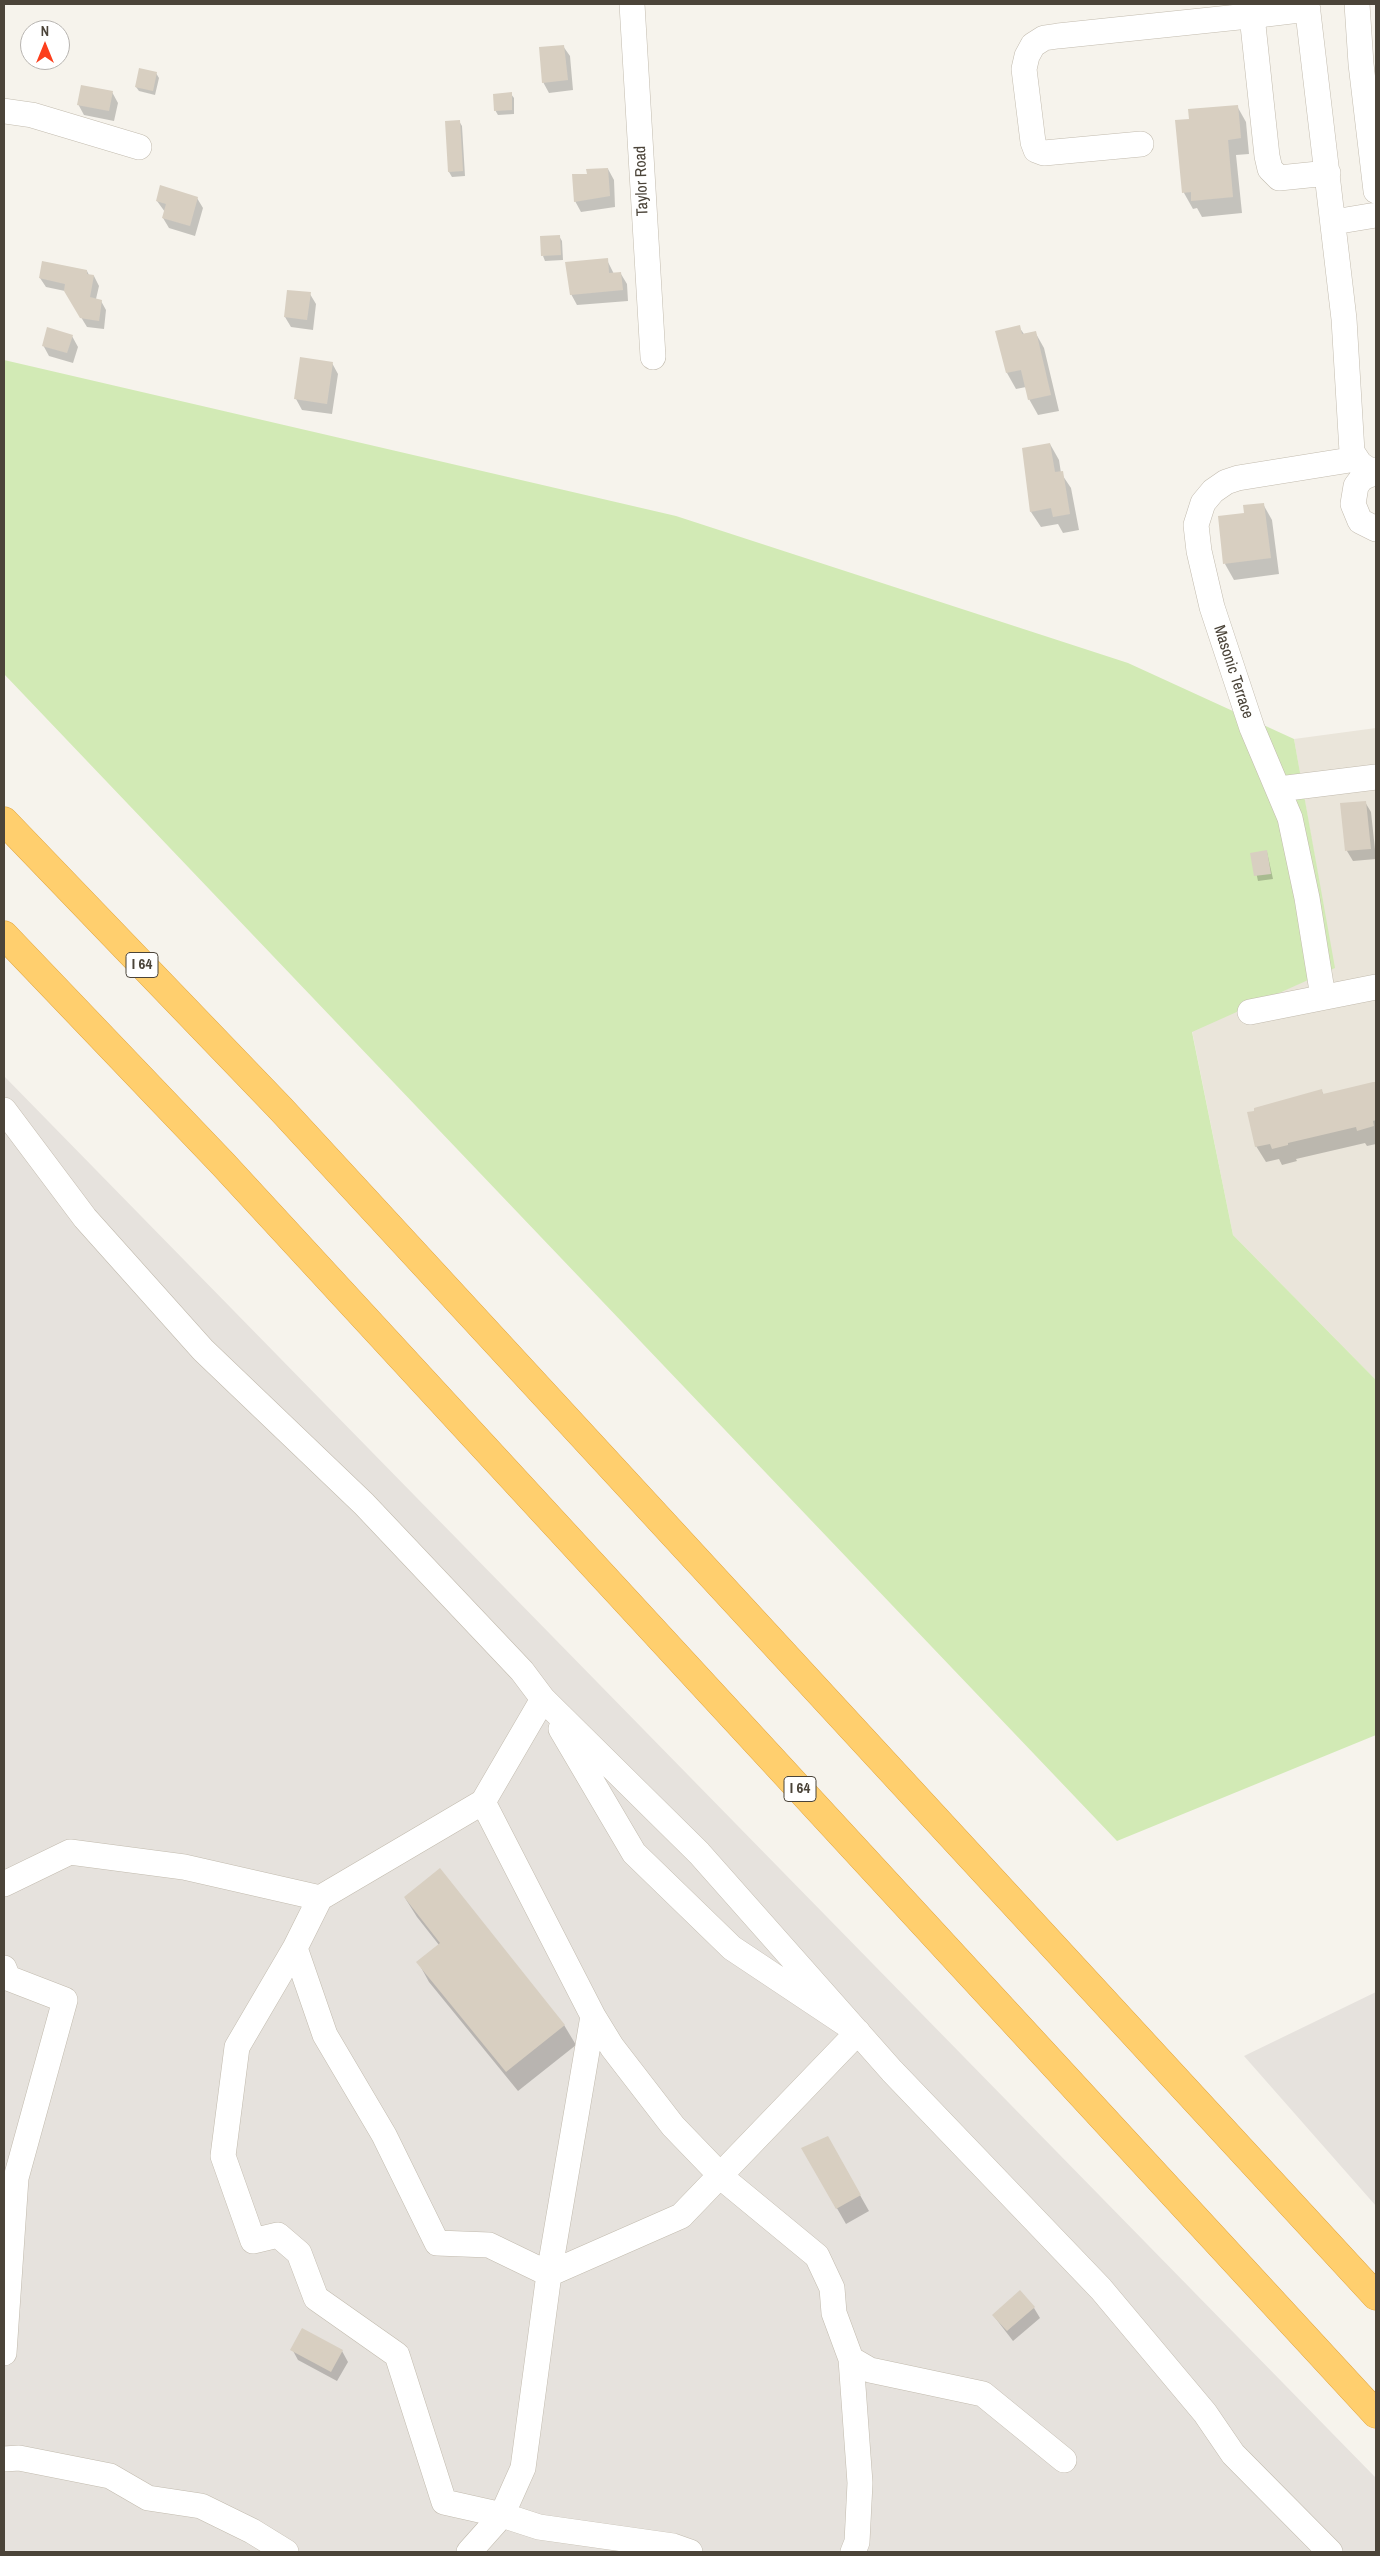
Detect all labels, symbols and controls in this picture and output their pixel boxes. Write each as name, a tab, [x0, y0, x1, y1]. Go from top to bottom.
north arrow	[20, 20, 70, 70]
text: N	[41, 22, 49, 40]
street label: Taylor Road	[631, 146, 653, 216]
street label: Masonic Terrace	[1209, 623, 1257, 721]
road number: I 64	[126, 952, 158, 978]
road number: I 64	[784, 1776, 816, 1802]

